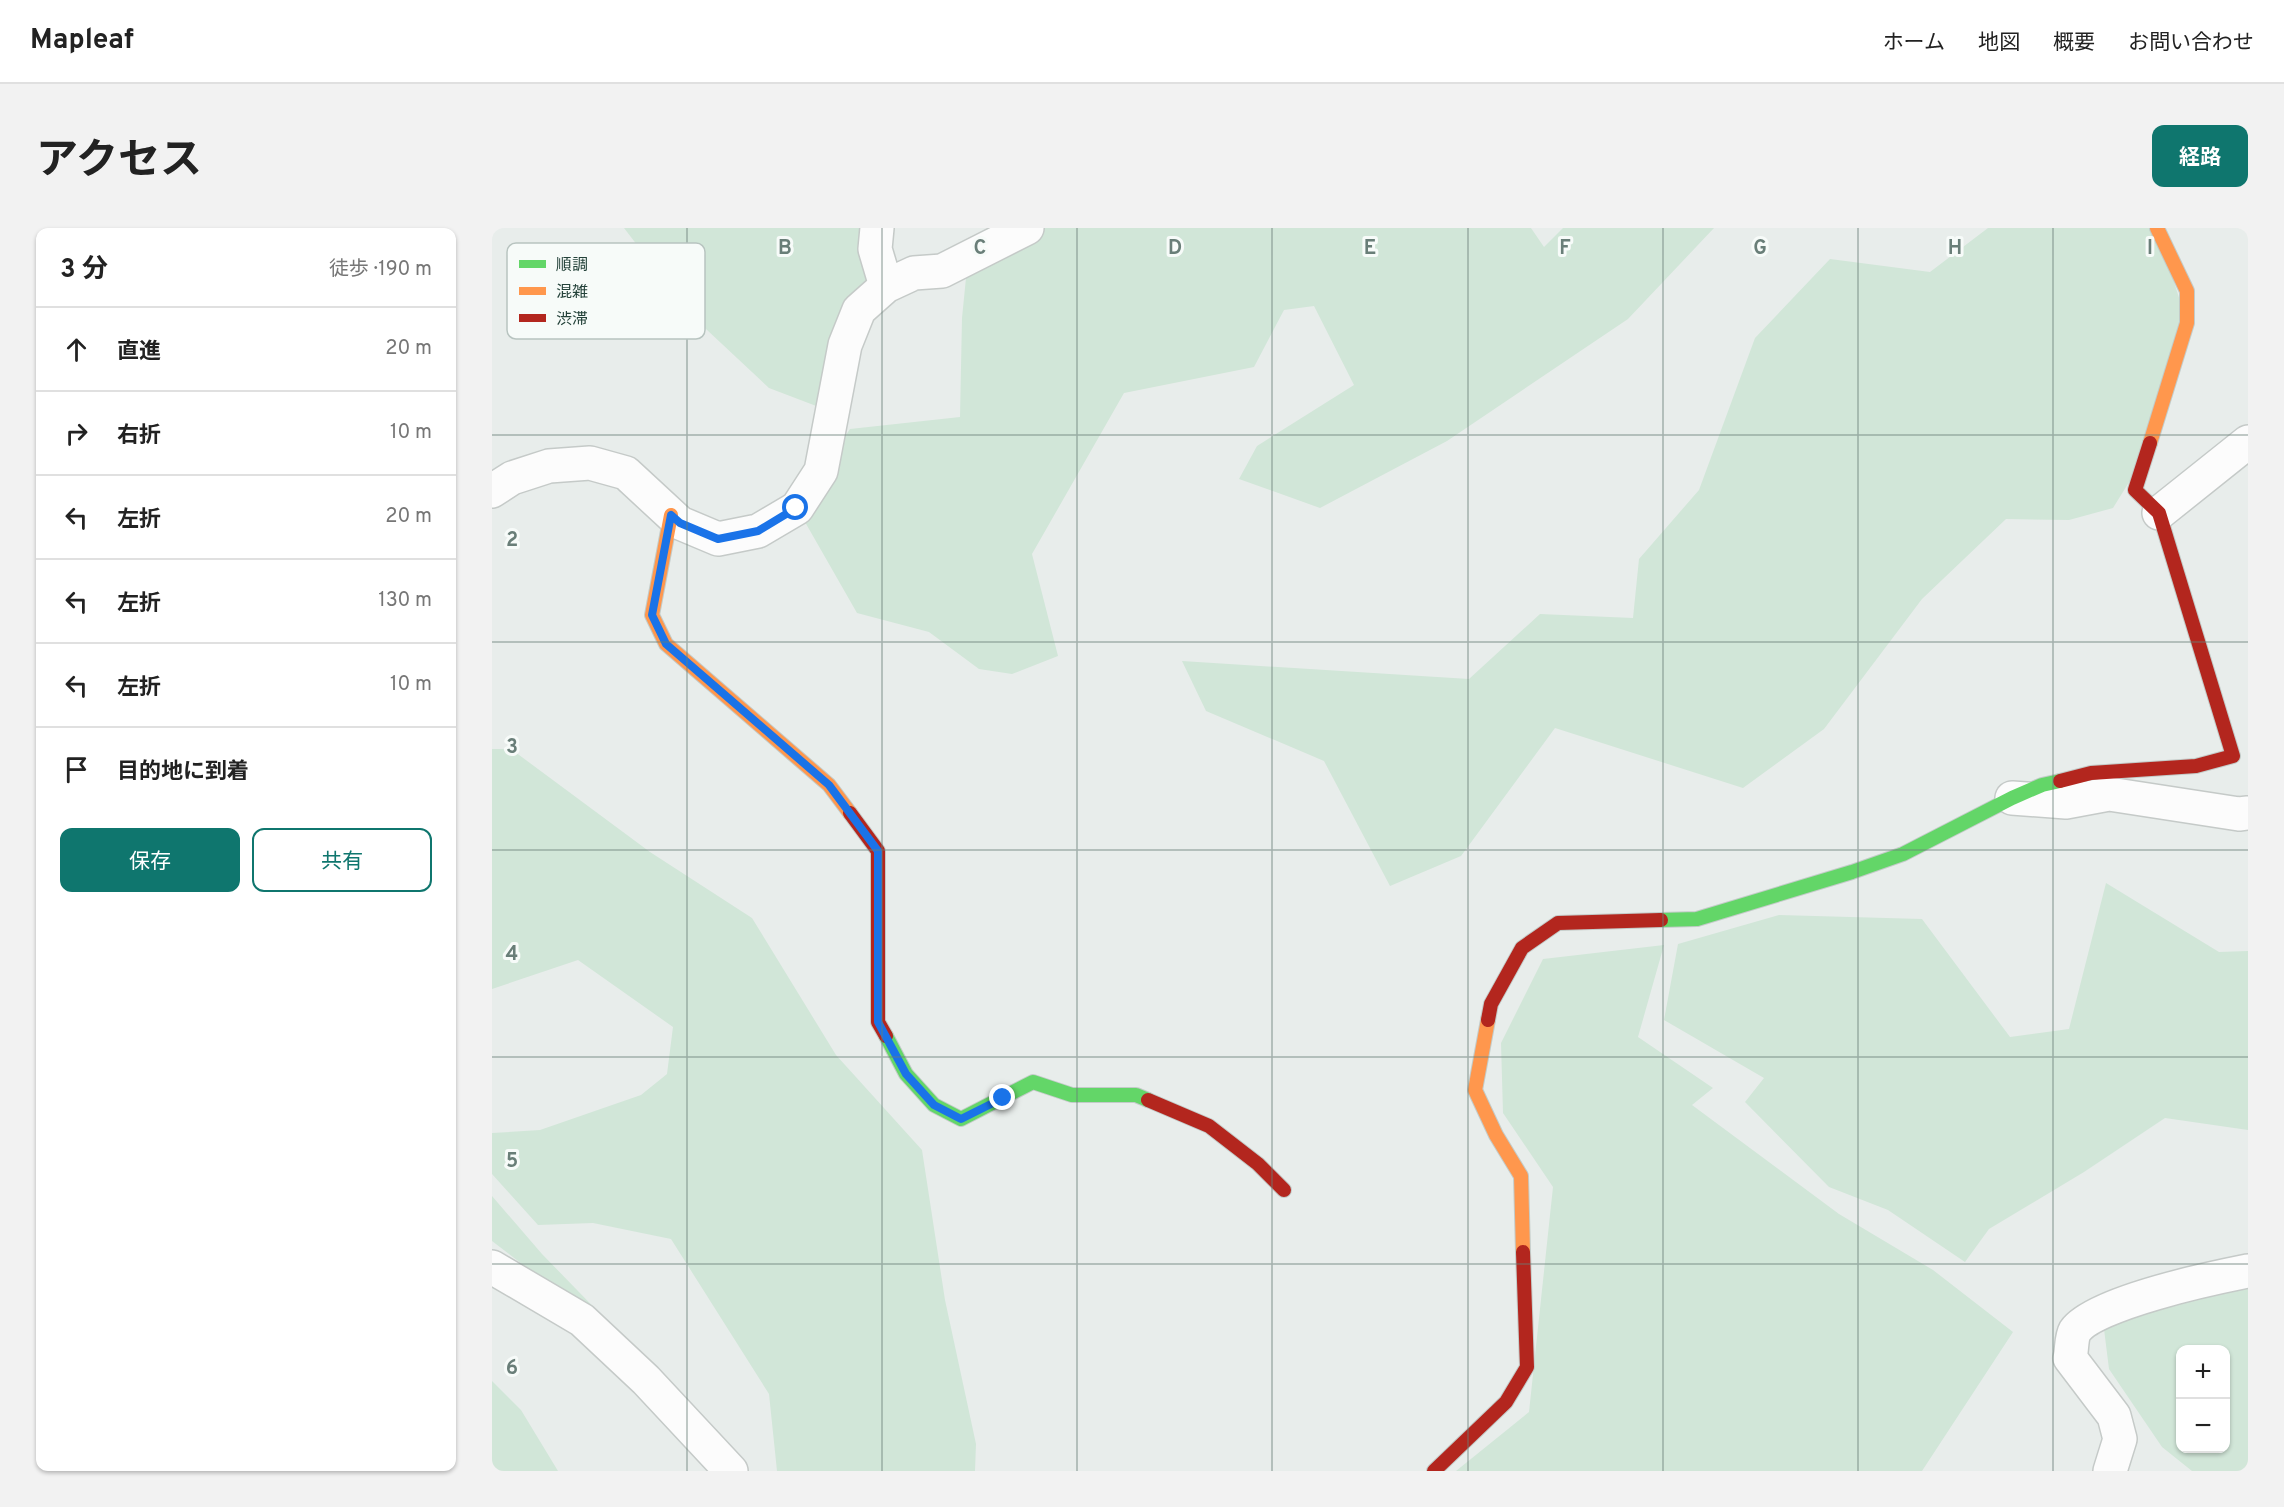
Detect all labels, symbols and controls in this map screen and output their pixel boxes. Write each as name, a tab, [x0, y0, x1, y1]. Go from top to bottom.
text: Mapleaf	[30, 23, 134, 59]
text: ホーム	[1883, 30, 1945, 57]
text: 地図	[1978, 30, 2020, 57]
text: 概要	[2053, 30, 2095, 57]
text: お問い合わせ	[2128, 30, 2254, 57]
button: 経路	[2152, 125, 2248, 187]
text: アクセス	[36, 136, 202, 189]
text: B	[778, 236, 792, 262]
text: C	[974, 236, 986, 262]
text: D	[1168, 236, 1182, 262]
text: E	[1364, 236, 1376, 262]
text: F	[1559, 236, 1571, 262]
text: G	[1753, 236, 1767, 262]
text: H	[1948, 236, 1962, 262]
text: I	[2147, 236, 2153, 262]
legend	[507, 243, 705, 339]
text: 3 分	[60, 254, 108, 287]
text: 順調	[556, 256, 588, 276]
text: 徒歩 · 190 m	[329, 257, 432, 283]
text: 混雑	[556, 283, 588, 303]
text: 渋滞	[556, 310, 588, 330]
icon: ahead	[60, 333, 93, 366]
text: 20 m	[385, 336, 432, 362]
text: 直進	[117, 339, 161, 366]
icon: right	[60, 417, 93, 450]
text: 10 m	[390, 420, 432, 446]
text: 右折	[117, 423, 161, 450]
route start	[782, 494, 808, 520]
icon: left	[60, 501, 93, 534]
text: 20 m	[385, 504, 432, 530]
text: 左折	[117, 507, 161, 534]
text: 2	[506, 528, 518, 554]
icon: left	[60, 585, 93, 618]
text: 130 m	[378, 588, 432, 614]
text: 左折	[117, 591, 161, 618]
icon: left	[60, 669, 93, 702]
text: 10 m	[390, 672, 432, 698]
text: 左折	[117, 675, 161, 702]
text: 3	[506, 735, 518, 761]
icon: arrive	[60, 753, 93, 786]
text: 目的地に到着	[117, 759, 249, 786]
button: 保存	[60, 828, 240, 892]
button: 共有	[252, 828, 432, 892]
text: 4	[506, 942, 518, 968]
route end	[989, 1084, 1015, 1110]
text: 5	[506, 1149, 518, 1175]
map controls	[2176, 1345, 2230, 1453]
button: +	[2176, 1345, 2230, 1399]
text: 6	[506, 1356, 518, 1382]
button: −	[2176, 1399, 2230, 1453]

